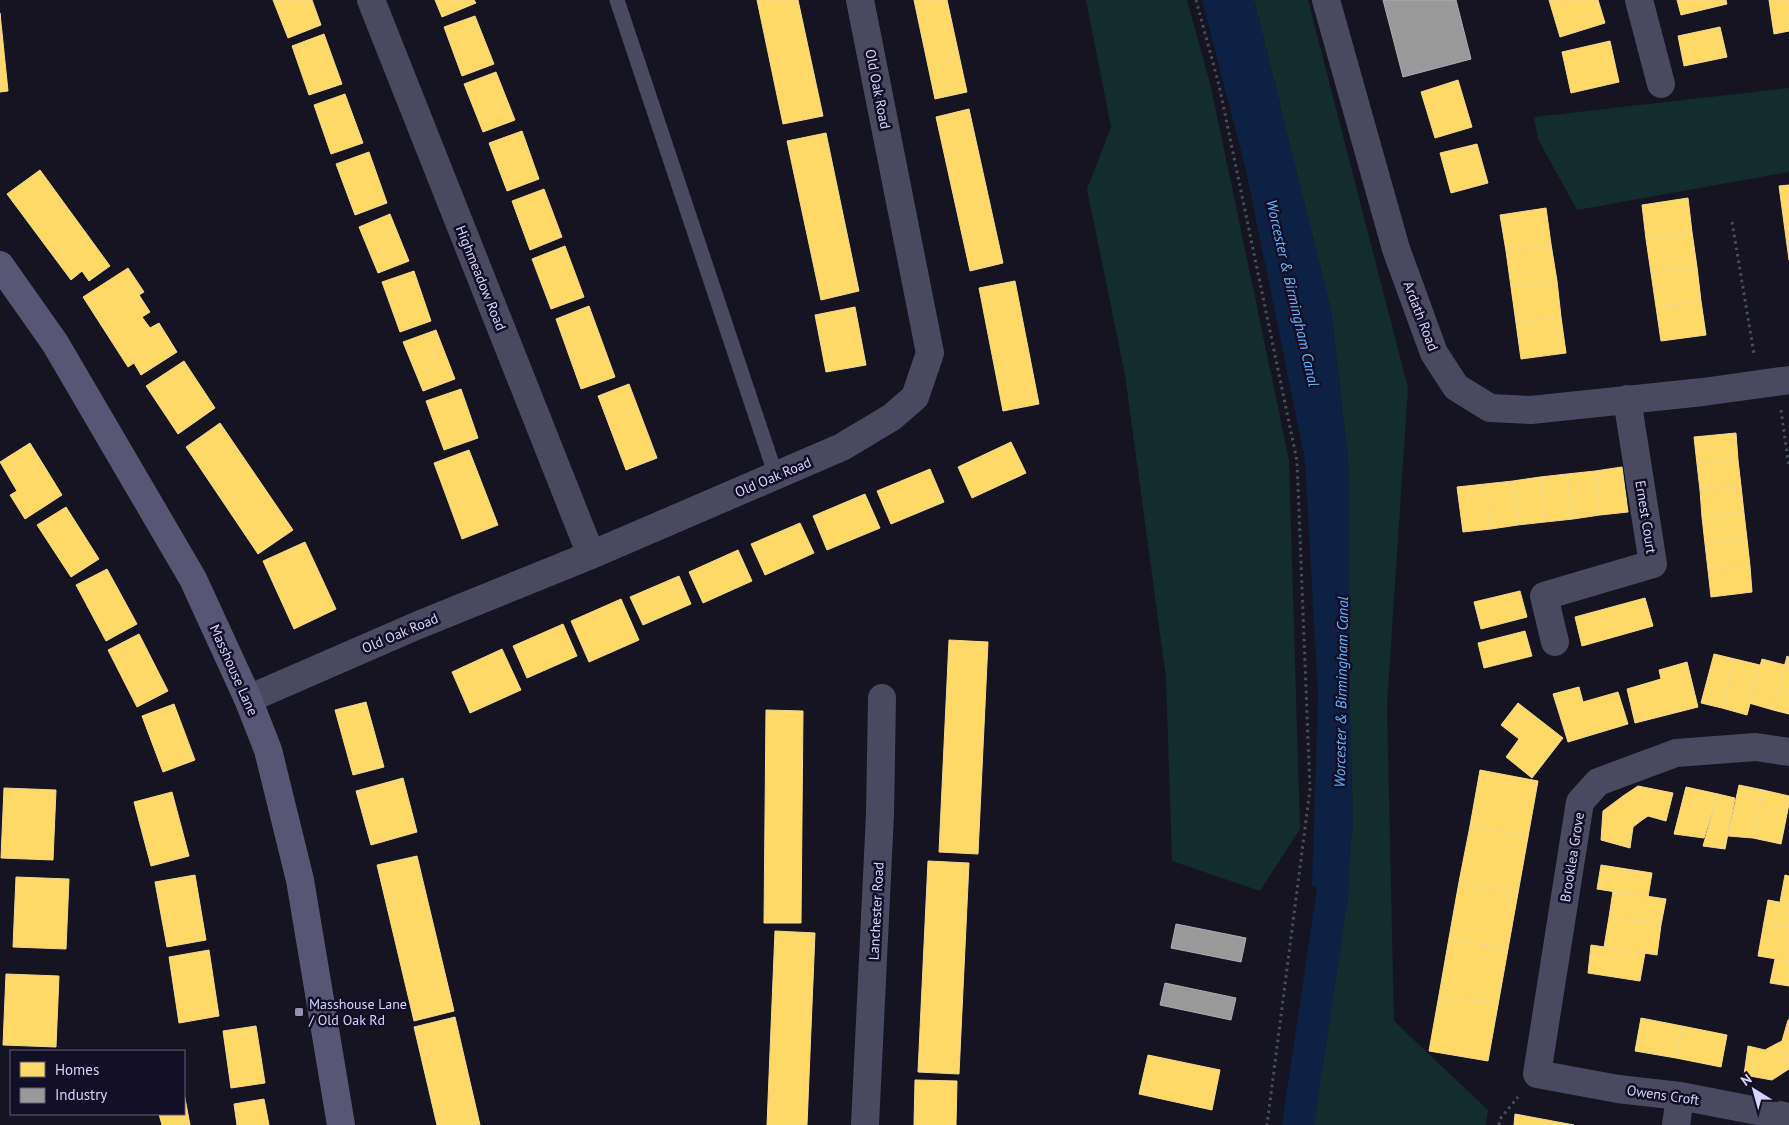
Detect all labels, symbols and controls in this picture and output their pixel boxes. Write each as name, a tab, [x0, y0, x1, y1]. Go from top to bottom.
street label: Old Oak Road	[861, 47, 895, 131]
water label: Worcester & Birmingham Canal	[1262, 198, 1324, 388]
street label: Highmeadow Road	[452, 223, 510, 333]
street label: Ardath Road	[1399, 279, 1443, 353]
street label: Old Oak Road	[732, 453, 814, 501]
street label: Ernest Court	[1631, 479, 1661, 555]
water label: Worcester & Birmingham Canal	[1330, 596, 1352, 788]
street label: Old Oak Road	[359, 609, 441, 657]
street label: Masshouse Lane	[206, 622, 262, 718]
street label: Brooklea Grove	[1556, 811, 1588, 903]
street label: Lanchester Road	[864, 861, 888, 961]
place label: Masshouse Lane / Old Oak Rd	[308, 995, 407, 1029]
marker: Masshouse Lane / Old Oak Rd	[293, 1006, 305, 1018]
legend	[10, 1050, 185, 1115]
text: Homes	[55, 1060, 99, 1079]
north arrow	[1729, 1065, 1779, 1115]
text: N	[1737, 1070, 1755, 1090]
street label: Owens Croft	[1626, 1081, 1701, 1109]
text: Industry	[55, 1085, 107, 1104]

